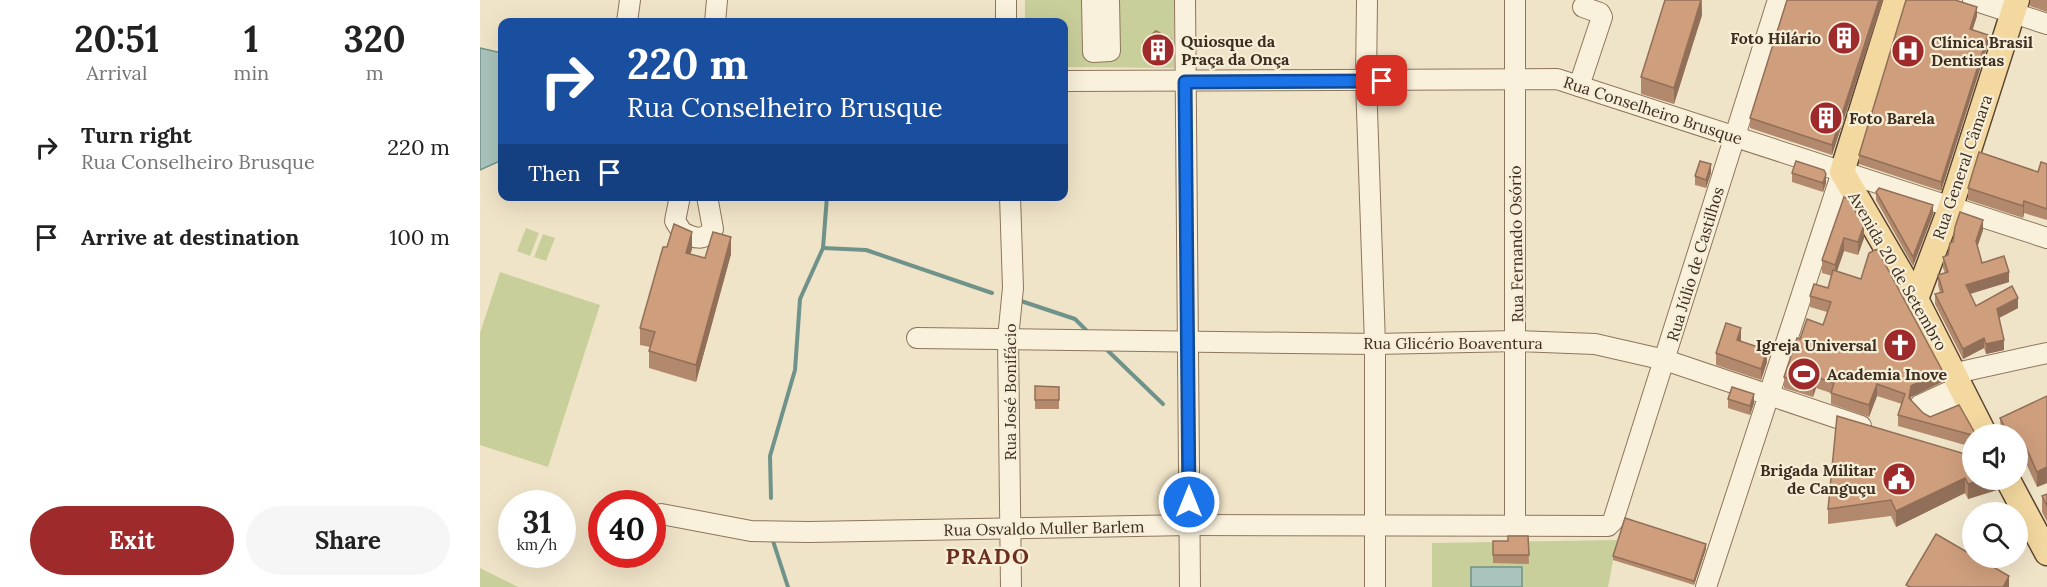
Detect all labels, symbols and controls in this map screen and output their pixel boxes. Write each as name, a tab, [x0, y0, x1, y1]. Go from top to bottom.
text: 20:51	[74, 16, 159, 62]
text: 1	[244, 16, 259, 62]
text: 320	[343, 16, 406, 62]
building icon: Foto Hilário	[1826, 20, 1862, 56]
place label: Foto Hilário	[1730, 28, 1821, 48]
place label: Quiosque da Praça da Onça	[1181, 31, 1290, 69]
building icon: Quiosque da Praça da Onça	[1140, 32, 1176, 68]
place label: Clínica Brasil Dentistas	[1931, 32, 2033, 70]
hospital icon: Clínica Brasil Dentistas	[1890, 33, 1926, 69]
text: 220 m	[627, 37, 748, 91]
icon: right	[528, 42, 606, 120]
pin	[1356, 55, 1407, 106]
text: Arrival	[86, 60, 147, 85]
text: min	[234, 60, 269, 85]
text: m	[366, 60, 384, 85]
icon: arrive	[1365, 64, 1398, 97]
street label: Rua Conselheiro Brusque	[1561, 72, 1745, 149]
text: Rua Conselheiro Brusque	[627, 90, 943, 124]
street label: Rua General Câmara	[1928, 92, 1996, 242]
building icon: Foto Barela	[1808, 100, 1844, 136]
place label: Foto Barela	[1849, 108, 1936, 128]
text: Turn right	[81, 121, 192, 149]
icon: right	[30, 131, 63, 164]
text: 220 m	[387, 133, 450, 161]
text: Rua Conselheiro Brusque	[81, 149, 315, 174]
icon: arrive	[593, 156, 626, 189]
text: Then	[528, 159, 581, 187]
street label: Rua Fernando Osório	[1505, 165, 1527, 323]
street label: Rua Júlio de Castilhos	[1662, 184, 1728, 344]
street label: Avenida 20 de Setembro	[1844, 187, 1952, 354]
icon: arrive	[30, 221, 63, 254]
text: Arrive at destination	[81, 223, 299, 251]
text: 100 m	[389, 223, 450, 251]
street label: Rua José Bonifácio	[1000, 323, 1020, 461]
church icon: Igreja Universal	[1882, 327, 1918, 363]
street label: Rua Glicério Boaventura	[1363, 333, 1543, 353]
place label: Igreja Universal	[1756, 335, 1877, 355]
sports icon: Academia Inove	[1786, 356, 1822, 392]
place label: Academia Inove	[1827, 364, 1947, 384]
map controls	[1962, 424, 2028, 568]
button: sound	[1962, 424, 2028, 490]
place label: Brigada Militar de Canguçu	[1760, 460, 1876, 498]
public building icon: Brigada Militar de Canguçu	[1881, 461, 1917, 497]
position arrow	[1157, 470, 1221, 534]
speed limit sign: 40	[588, 490, 666, 568]
button: search	[1962, 502, 2028, 568]
text: 31	[523, 503, 551, 541]
button: Exit	[30, 506, 234, 575]
button: Share	[246, 506, 450, 575]
street label: Rua Osvaldo Muller Barlem	[943, 516, 1145, 540]
text: km/h	[517, 535, 557, 554]
district label: PRADO	[946, 542, 1030, 570]

